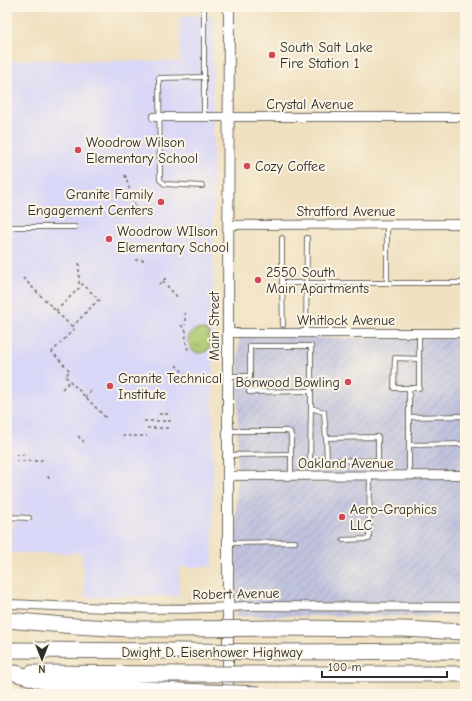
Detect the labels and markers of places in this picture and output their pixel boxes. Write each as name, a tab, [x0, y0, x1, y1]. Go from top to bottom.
place label: South Salt Lake Fire Station 1	[280, 39, 373, 72]
marker: South Salt Lake Fire Station 1	[267, 50, 277, 60]
place label: Woodrow Wilson Elementary School	[86, 134, 198, 167]
marker: Woodrow Wilson Elementary School	[73, 145, 83, 155]
place label: Cozy Coffee	[255, 158, 325, 175]
marker: Cozy Coffee	[242, 161, 252, 171]
place label: Granite Family Engagement Centers	[27, 186, 154, 219]
marker: Granite Family Engagement Centers	[156, 197, 166, 207]
place label: Woodrow WIlson Elementary School	[117, 223, 229, 256]
marker: Woodrow WIlson Elementary School	[104, 234, 114, 244]
place label: 2550 South Main Apartments	[266, 264, 369, 297]
marker: 2550 South Main Apartments	[253, 275, 263, 285]
place label: Granite Technical Institute	[118, 370, 222, 403]
place label: Bonwood Bowling	[235, 374, 340, 391]
marker: Bonwood Bowling	[343, 377, 353, 387]
marker: Granite Technical Institute	[105, 381, 115, 391]
place label: Aero-Graphics LLC	[350, 501, 437, 534]
marker: Aero-Graphics LLC	[337, 512, 347, 522]

